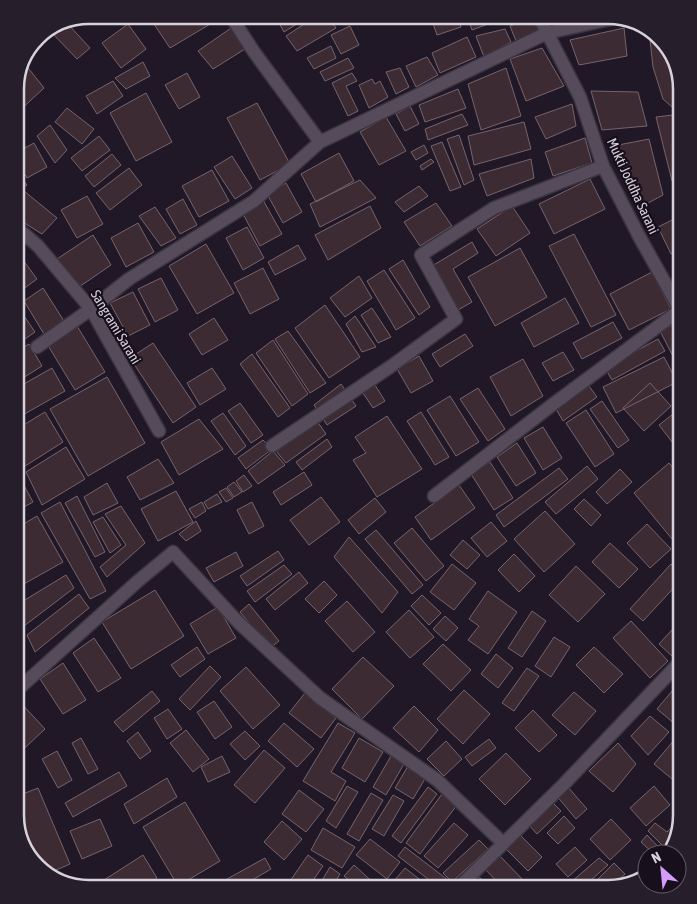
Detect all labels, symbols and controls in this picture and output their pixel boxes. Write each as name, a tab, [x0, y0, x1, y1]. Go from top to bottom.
street label: Mukti Joddha Sarani	[604, 136, 662, 236]
street label: Sangrami Sarani	[88, 287, 144, 367]
north arrow	[637, 844, 687, 894]
text: N	[649, 848, 663, 866]

